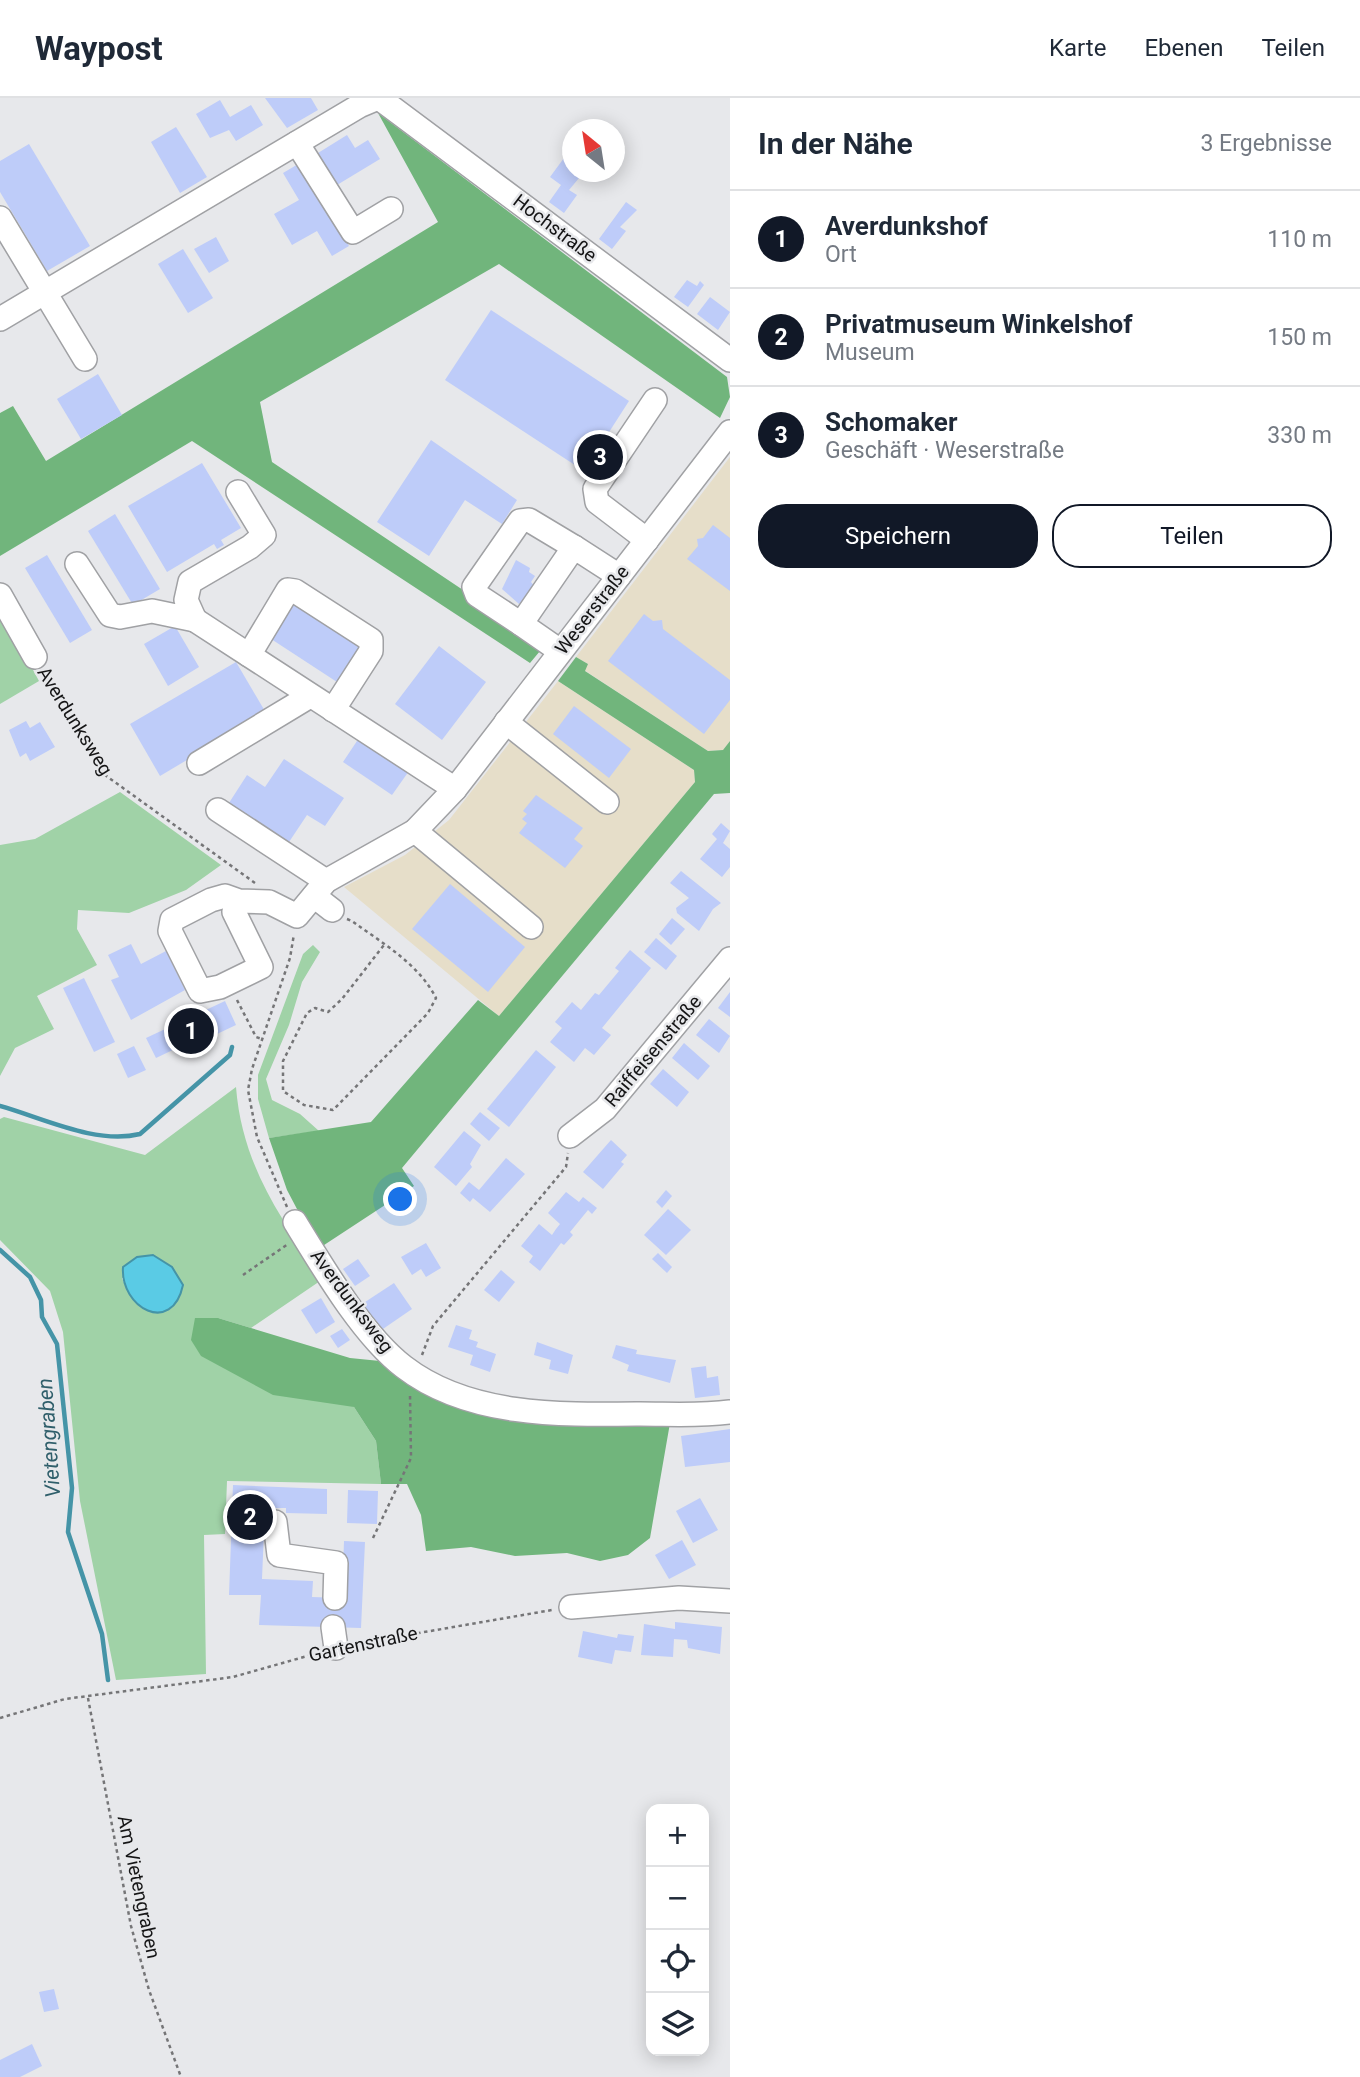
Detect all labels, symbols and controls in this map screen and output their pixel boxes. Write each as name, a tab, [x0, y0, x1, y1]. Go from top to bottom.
text: Waypost	[35, 29, 163, 68]
text: Karte	[1049, 34, 1106, 62]
text: Ebenen	[1144, 34, 1223, 62]
text: Teilen	[1261, 34, 1325, 62]
north arrow	[562, 119, 625, 182]
text: In der Nähe	[758, 126, 913, 161]
text: 3 Ergebnisse	[1200, 130, 1332, 157]
street label: Hochstraße	[509, 189, 601, 267]
text: Averdunkshof	[825, 211, 988, 241]
text: 1	[774, 226, 788, 253]
text: 110 m	[1267, 226, 1332, 253]
text: Ort	[825, 241, 857, 268]
text: Privatmuseum Winkelshof	[825, 309, 1133, 339]
text: 2	[774, 324, 788, 351]
text: 150 m	[1267, 324, 1332, 351]
text: Museum	[825, 339, 915, 366]
text: Schomaker	[825, 407, 957, 437]
text: 3	[774, 422, 788, 449]
text: 330 m	[1267, 422, 1332, 449]
pin: 3	[577, 431, 623, 483]
text: Geschäft · Weserstraße	[825, 437, 1064, 464]
button: Speichern	[758, 504, 1038, 568]
button: Teilen	[1052, 504, 1332, 568]
street label: Weserstraße	[550, 561, 634, 659]
street label: Averdunksweg	[33, 663, 117, 779]
street label: Raiffeisenstraße	[600, 991, 706, 1111]
pin: 1	[168, 1005, 214, 1057]
your location	[383, 1182, 417, 1216]
street label: Averdunksweg	[306, 1245, 398, 1357]
water label: Vietengraben	[33, 1377, 65, 1499]
pin: 2	[227, 1491, 273, 1543]
street label: Gartenstraße	[306, 1621, 420, 1667]
map controls	[646, 1804, 709, 2056]
button: +	[646, 1804, 709, 1867]
street label: Am Vietengraben	[113, 1813, 165, 1961]
button: −	[646, 1867, 709, 1930]
button: locate	[646, 1930, 709, 1993]
button: layers	[646, 1993, 709, 2056]

